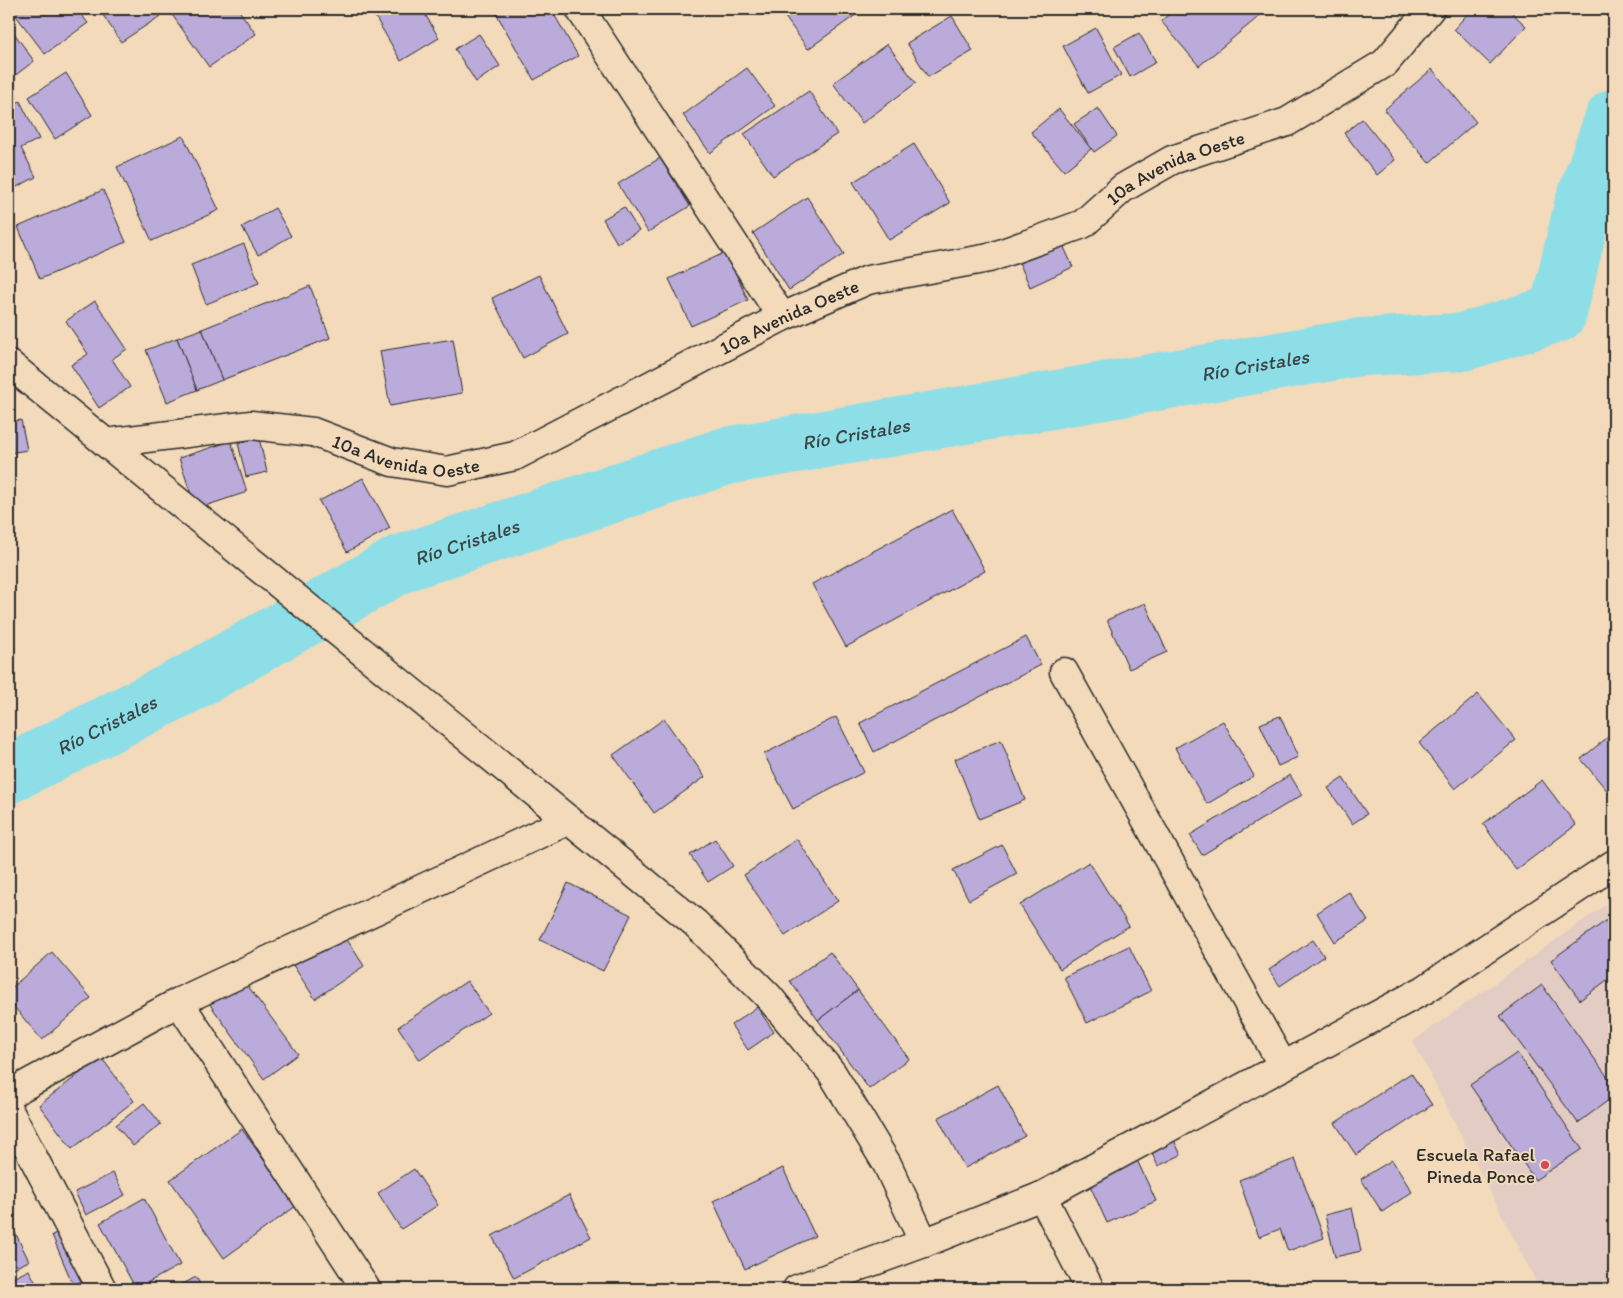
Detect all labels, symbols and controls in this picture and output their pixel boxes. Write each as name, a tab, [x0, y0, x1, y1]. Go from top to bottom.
street label: 10a Avenida Oeste	[1101, 126, 1248, 210]
street label: 10a Avenida Oeste	[716, 274, 862, 360]
water label: Río Cristales	[1199, 344, 1312, 386]
water label: Río Cristales	[800, 412, 912, 455]
street label: 10a Avenida Oeste	[329, 429, 482, 483]
water label: Río Cristales	[411, 513, 523, 570]
water label: Río Cristales	[52, 689, 161, 760]
place label: Escuela Rafael Pineda Ponce	[1416, 1143, 1536, 1188]
marker: Escuela Rafael Pineda Ponce	[1539, 1159, 1551, 1171]

